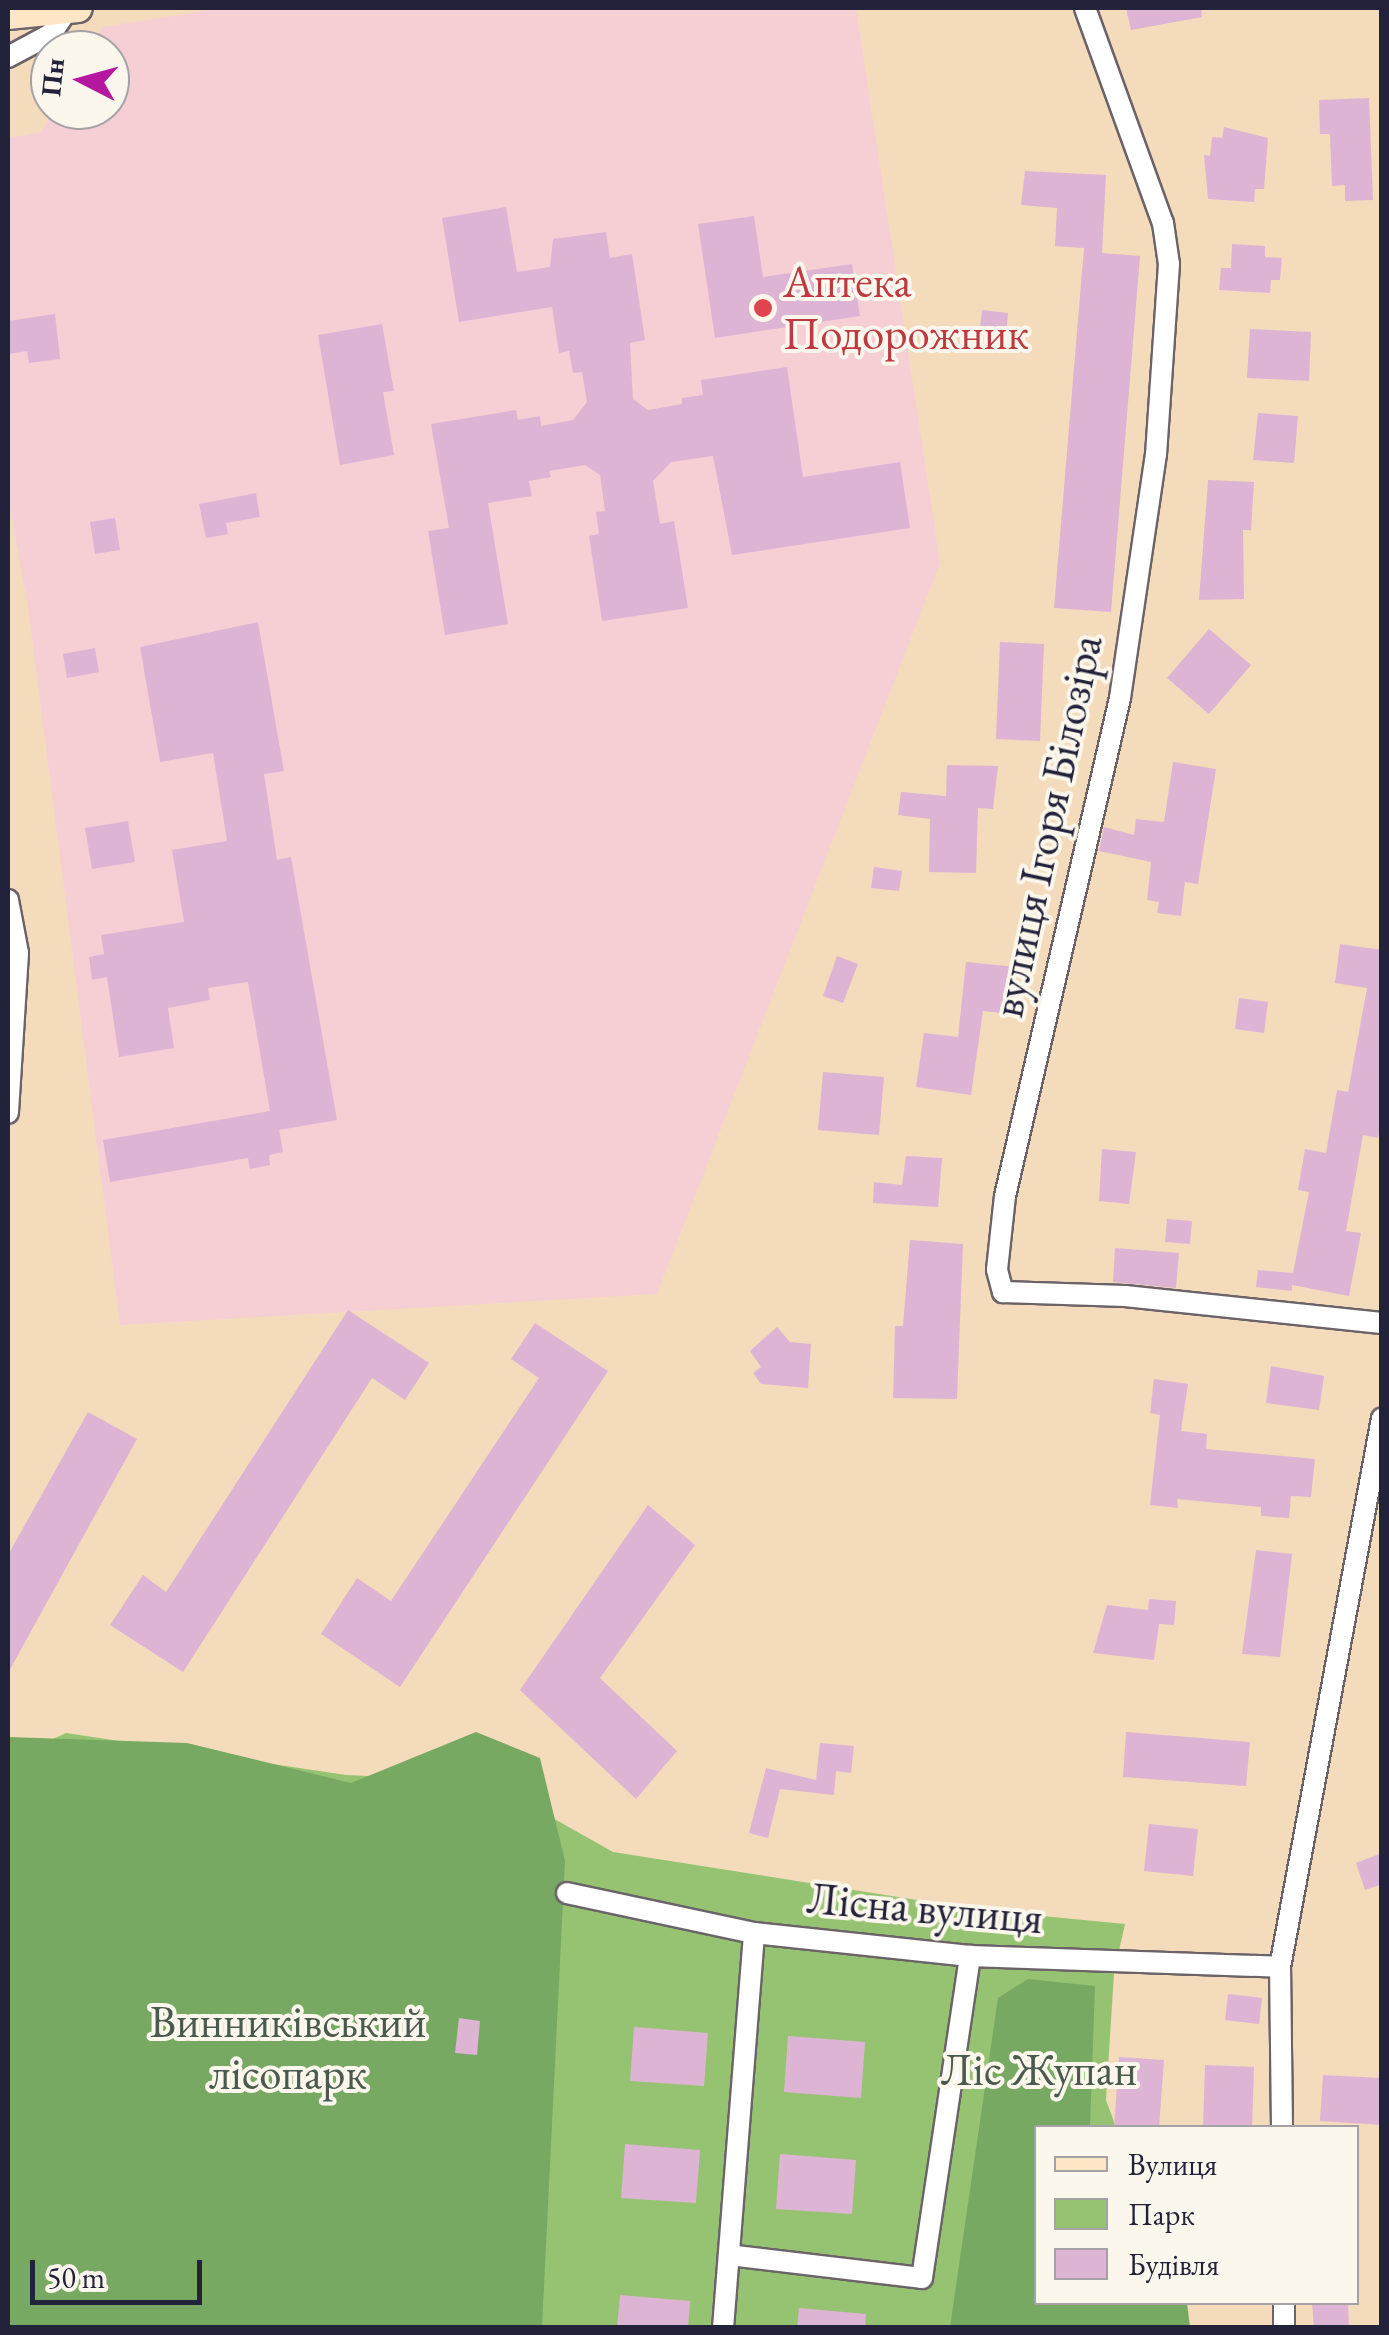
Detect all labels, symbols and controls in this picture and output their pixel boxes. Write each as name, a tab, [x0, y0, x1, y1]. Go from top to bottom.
north arrow	[30, 30, 130, 130]
text: Пн	[32, 56, 72, 98]
place label: Аптека Подорожник	[783, 255, 1029, 361]
marker: Аптека Подорожник	[752, 297, 774, 319]
street label: вулиця Ігоря Білозіра	[980, 630, 1114, 1022]
street label: Лісна вулиця	[805, 1871, 1045, 1945]
park label: Винниківський лісопарк	[150, 1995, 426, 2101]
park label: Ліс Жупан	[941, 2043, 1137, 2097]
legend	[1034, 2125, 1359, 2305]
text: Вулиця	[1128, 2145, 1217, 2184]
text: Парк	[1128, 2195, 1195, 2234]
scale bar	[35, 2240, 208, 2302]
text: Будівля	[1128, 2245, 1219, 2284]
text: 50 m	[47, 2258, 105, 2297]

